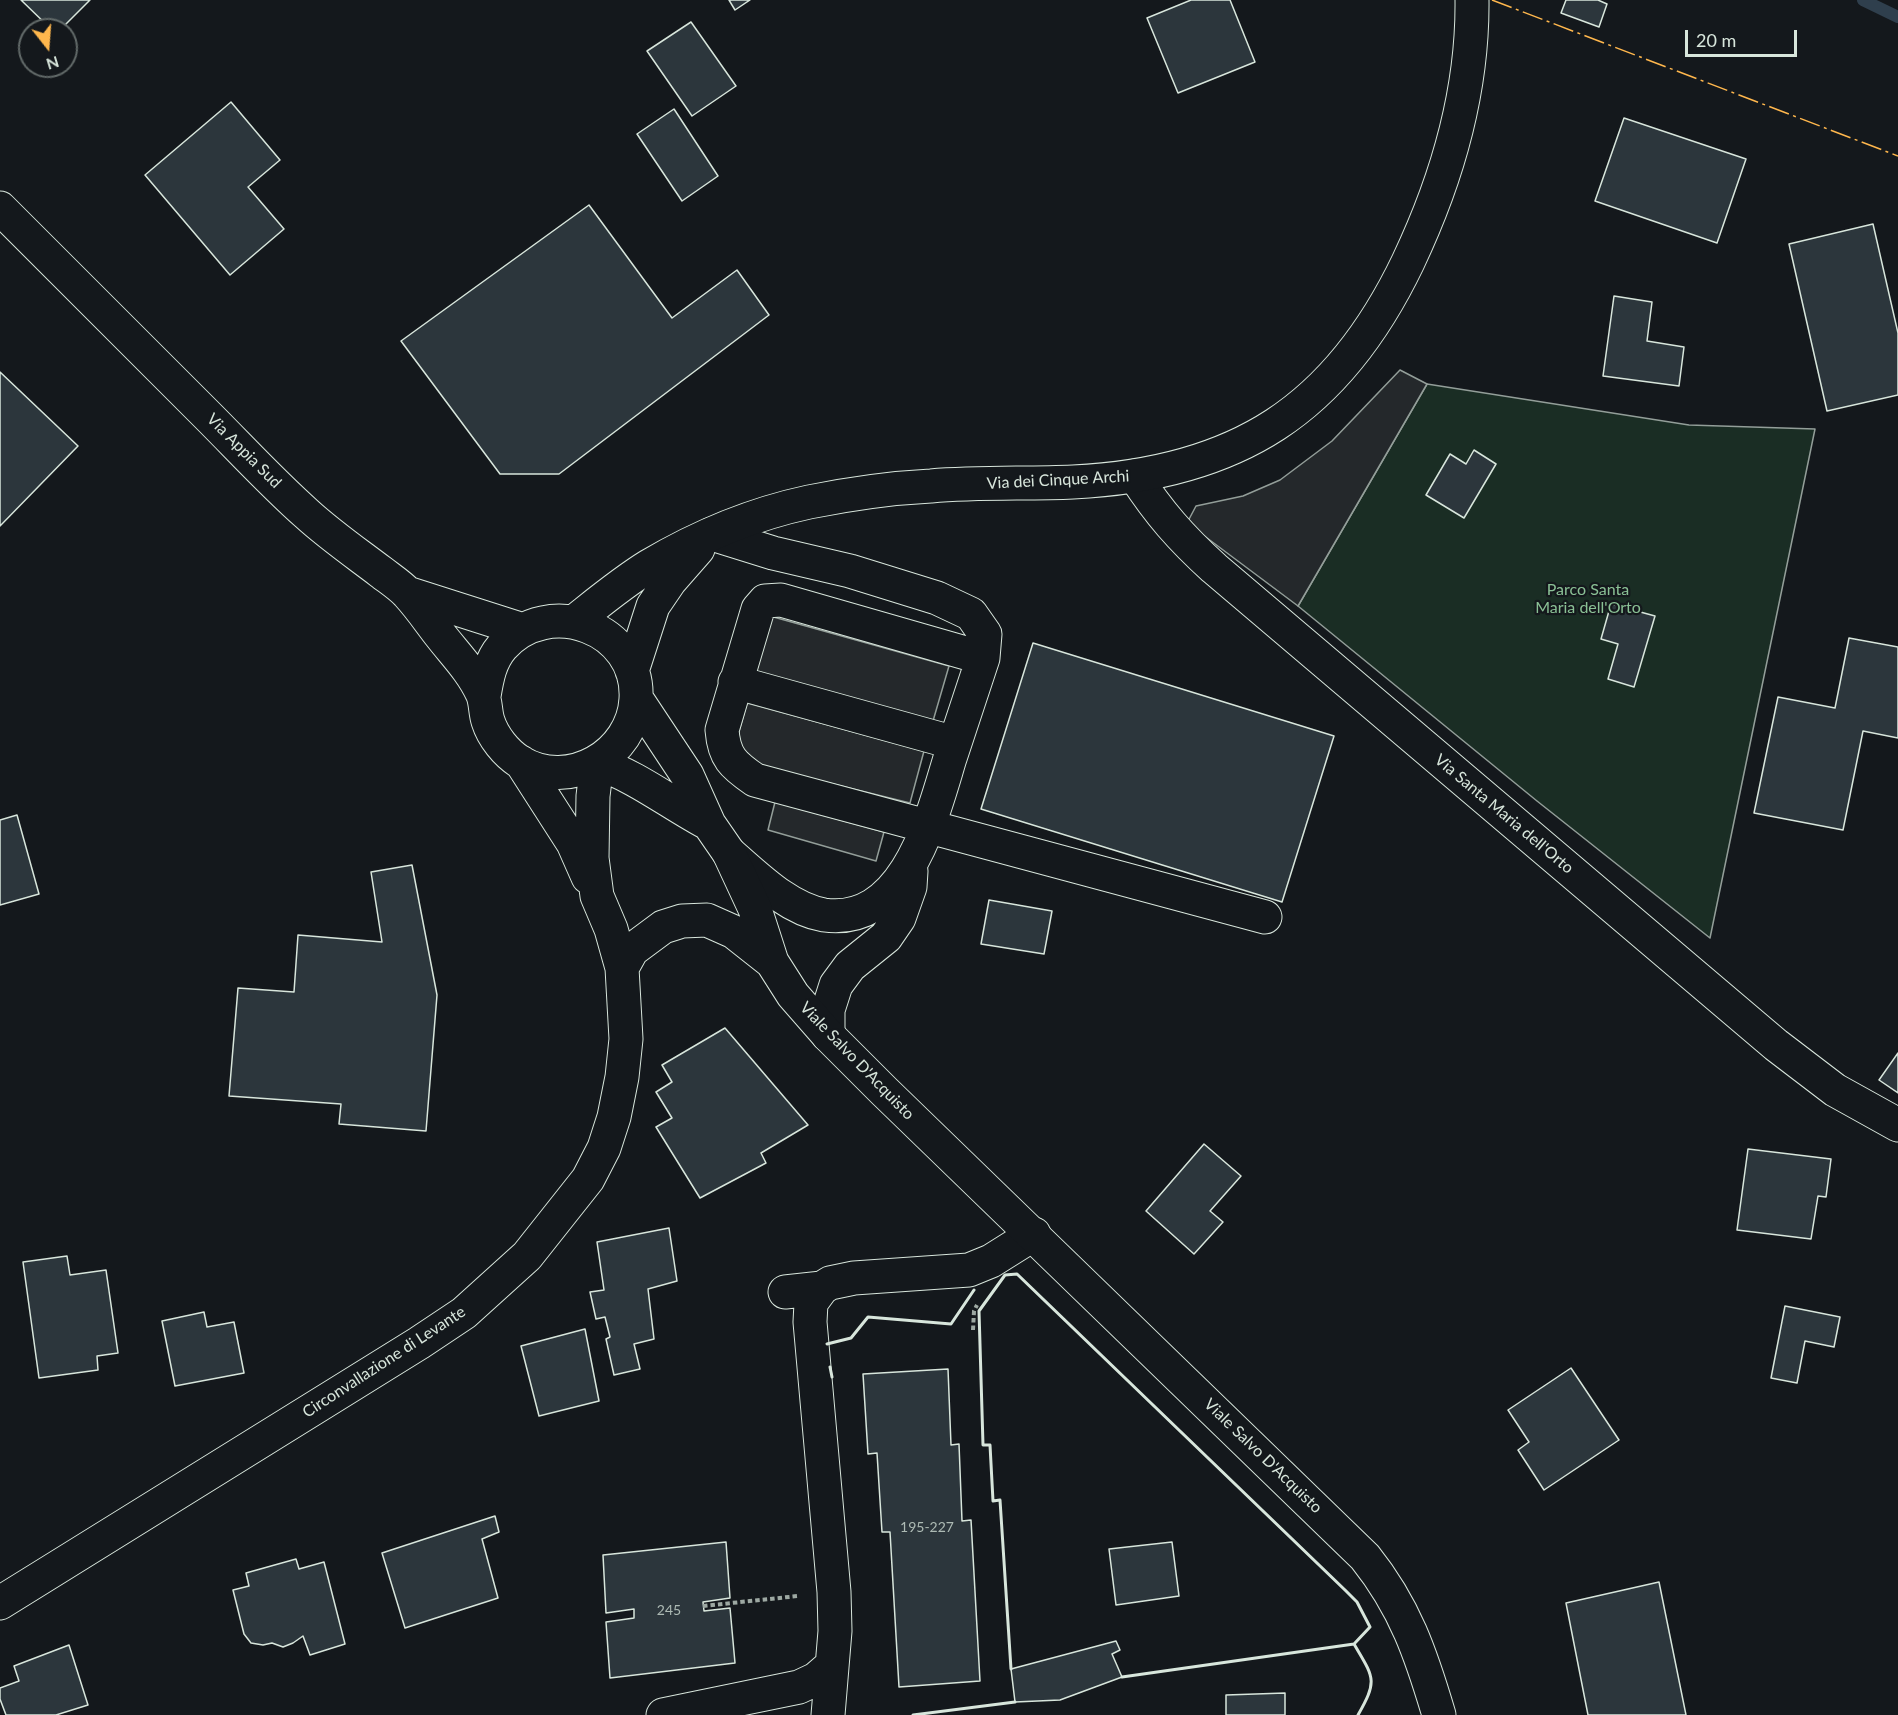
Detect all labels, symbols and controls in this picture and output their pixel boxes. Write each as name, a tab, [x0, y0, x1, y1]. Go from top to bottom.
north arrow	[18, 18, 78, 78]
scale bar	[1688, 18, 1800, 56]
text: 20 m	[1696, 29, 1736, 51]
text: N	[44, 53, 62, 75]
street label: Via Appia Sud	[203, 410, 285, 492]
street label: Via dei Cinque Archi	[986, 467, 1130, 493]
park label: Parco Santa Maria dell'Orto	[1535, 580, 1641, 618]
street label: Via Santa Maria dell'Orto	[1431, 750, 1577, 878]
street label: Viale Salvo D'Acquisto	[796, 998, 918, 1124]
street label: Circonvallazione di Levante	[299, 1302, 469, 1422]
street label: Viale Salvo D'Acquisto	[1200, 1395, 1326, 1517]
house number: 195-227	[900, 1519, 954, 1535]
house number: 245	[657, 1602, 681, 1618]

